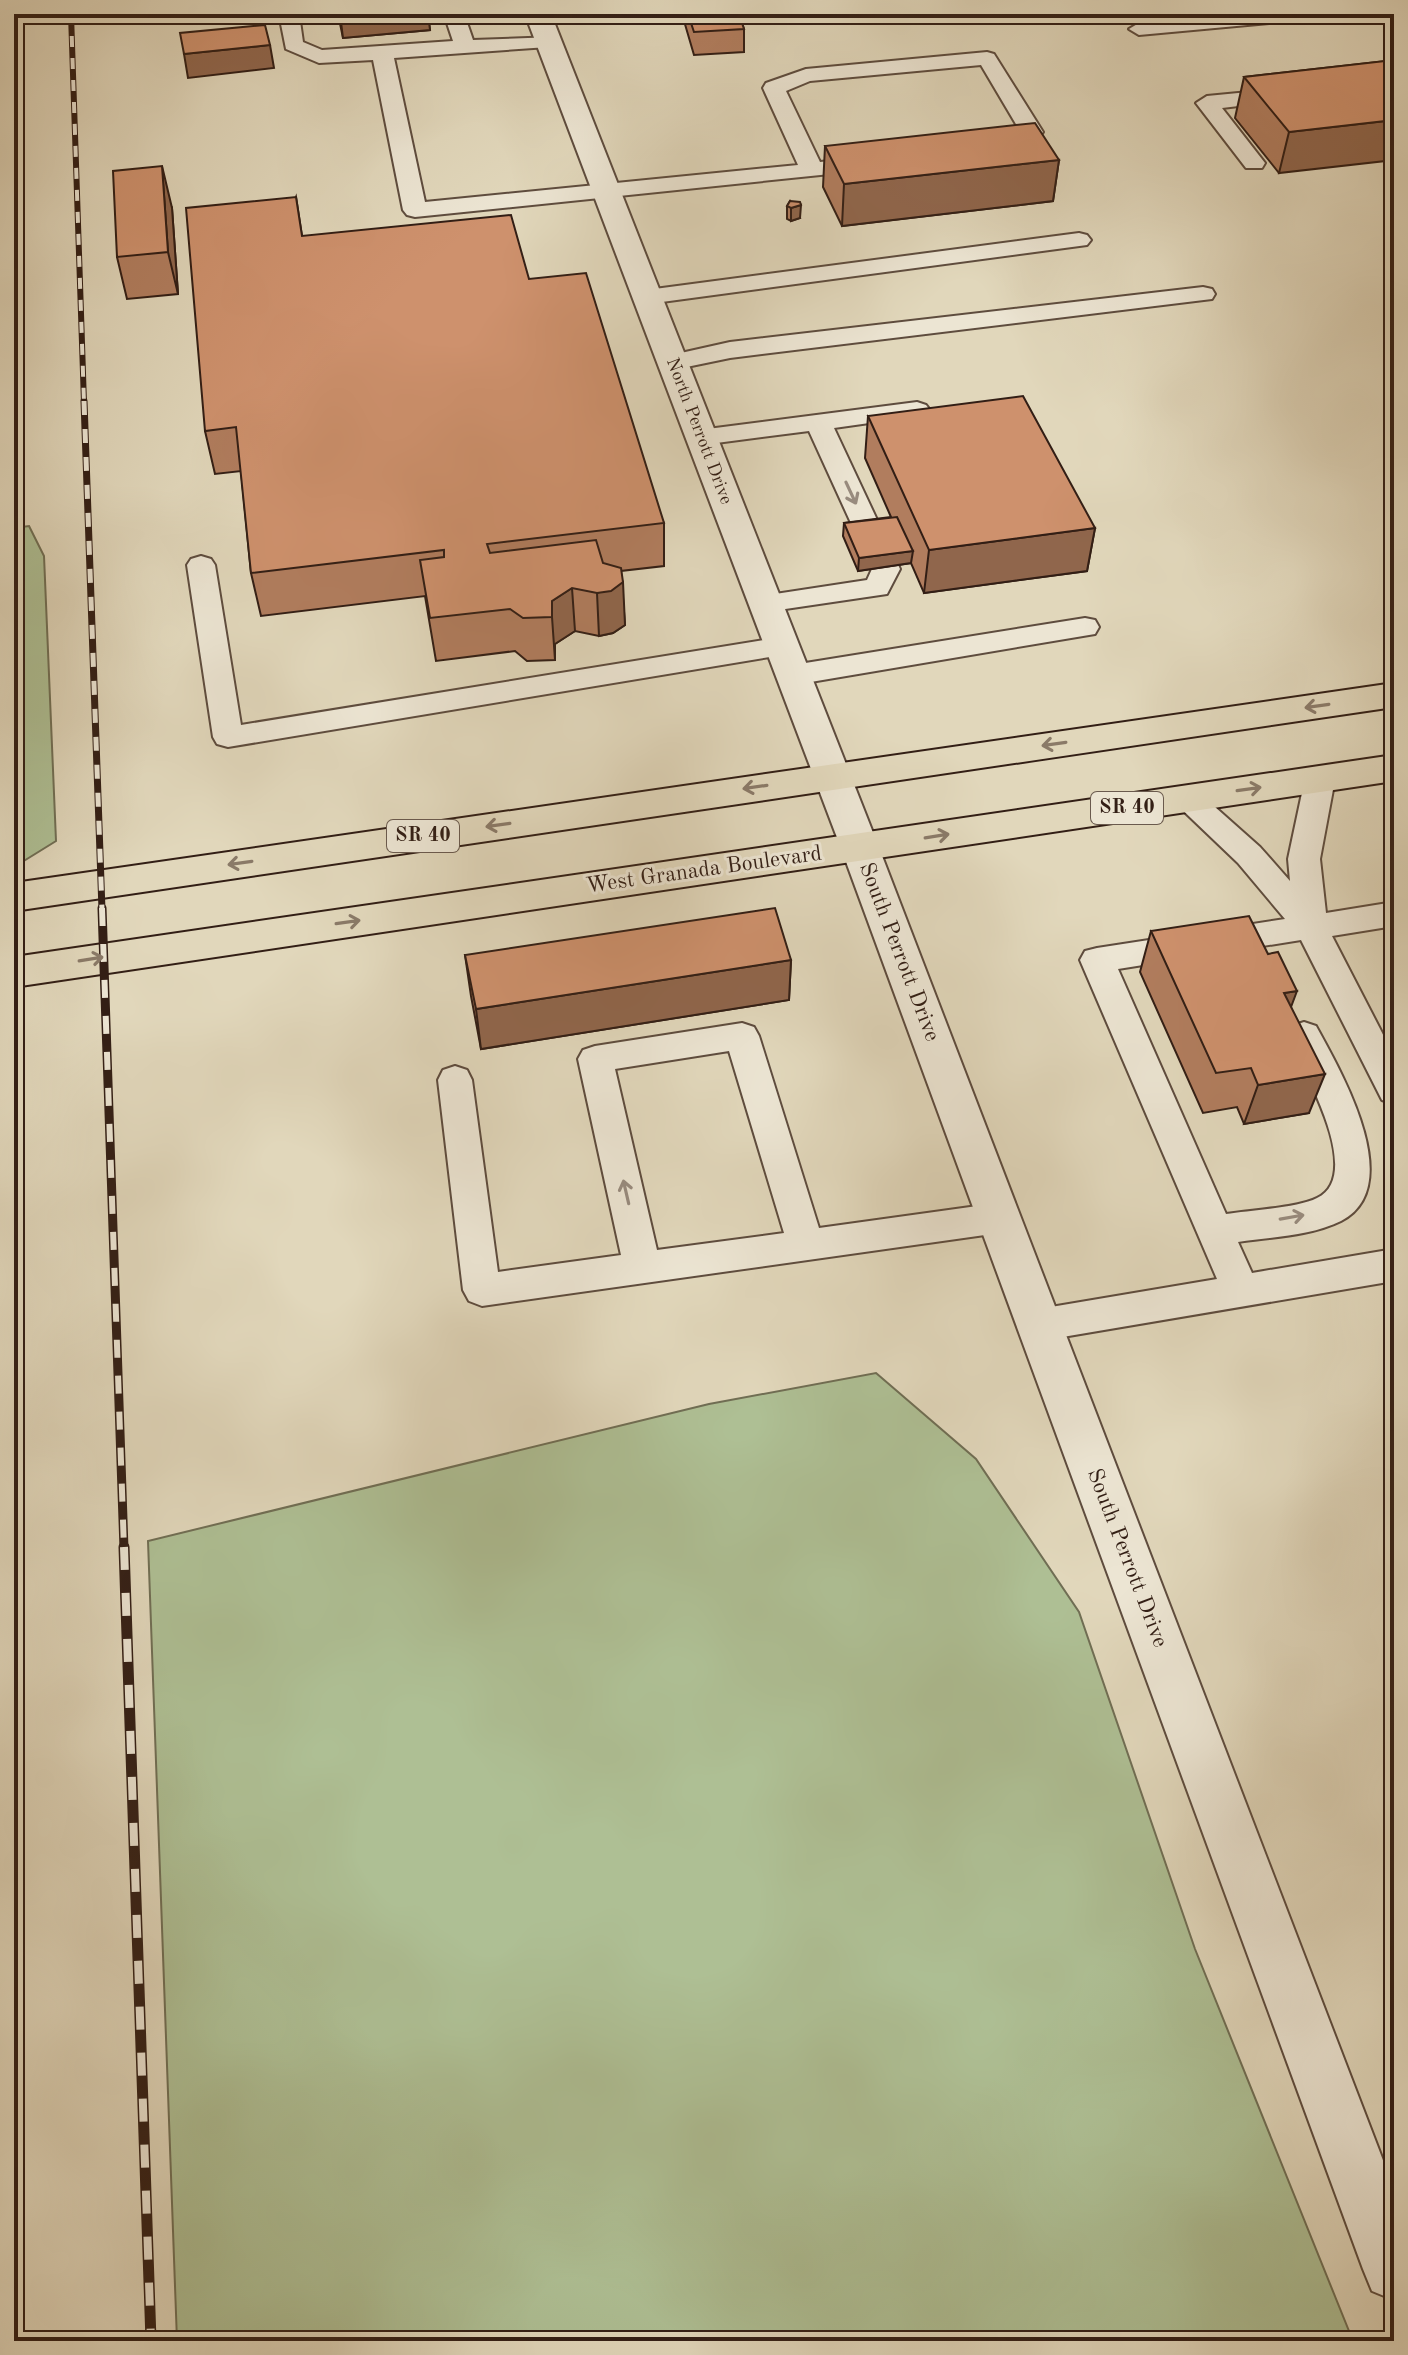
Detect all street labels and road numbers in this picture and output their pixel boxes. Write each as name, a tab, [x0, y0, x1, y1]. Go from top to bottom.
street label: North Perrott Drive	[663, 355, 735, 507]
road number: SR 40	[1091, 792, 1163, 824]
road number: SR 40	[387, 820, 459, 852]
street label: West Granada Boulevard	[585, 843, 823, 897]
street label: South Perrott Drive	[855, 860, 943, 1044]
street label: South Perrott Drive	[1083, 1466, 1171, 1650]

